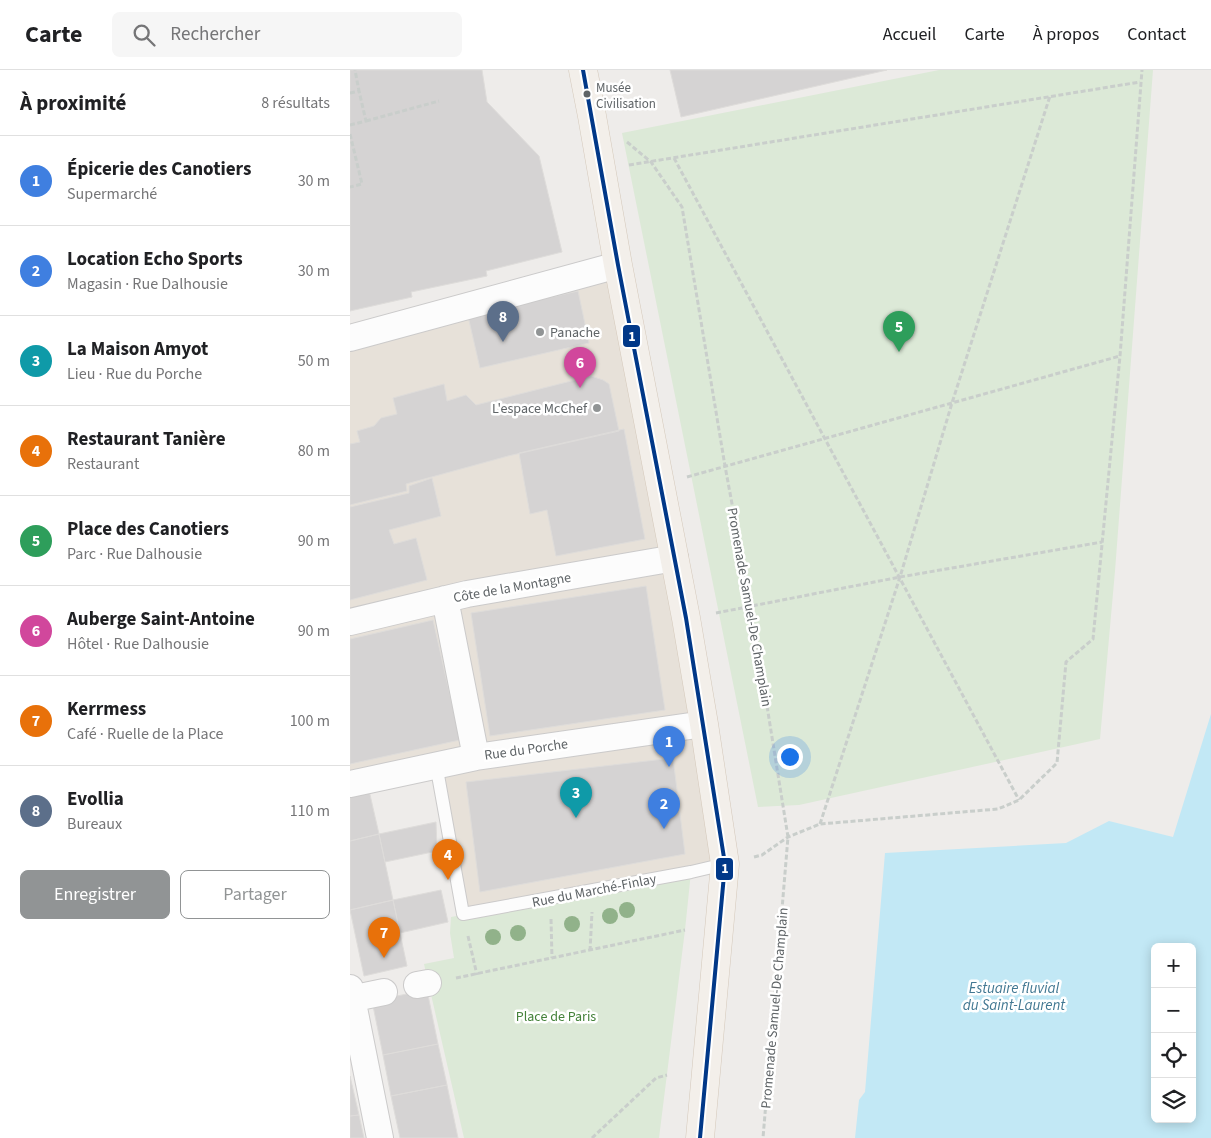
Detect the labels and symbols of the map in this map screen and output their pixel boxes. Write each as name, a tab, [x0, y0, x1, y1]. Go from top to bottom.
place label: Musée Civilisation	[596, 79, 656, 113]
marker: Musée Civilisation	[582, 89, 592, 99]
pin: 8	[487, 301, 519, 342]
pin: 5	[883, 311, 915, 352]
place label: Panache	[550, 323, 600, 343]
line badge: 1	[622, 324, 641, 348]
marker: Panache	[534, 326, 546, 338]
text: 1	[628, 327, 636, 347]
pin: 6	[564, 347, 596, 388]
place label: L'espace McChef	[492, 399, 588, 419]
marker: L'espace McChef	[591, 402, 603, 414]
street label: Promenade Samuel-De Champlain	[722, 506, 776, 708]
street label: Côte de la Montagne	[452, 568, 573, 608]
pin: 1	[653, 726, 685, 767]
street label: Rue du Porche	[483, 734, 569, 766]
your location	[777, 744, 803, 770]
pin: 3	[560, 777, 592, 818]
pin: 2	[648, 788, 680, 829]
pin: 4	[432, 839, 464, 880]
line badge: 1	[715, 857, 734, 881]
text: 1	[721, 859, 729, 879]
street label: Rue du Marché-Finlay	[530, 869, 658, 913]
street label: Promenade Samuel-De Champlain	[756, 907, 794, 1109]
pin: 7	[368, 917, 400, 958]
water label: Estuaire fluvial du Saint-Laurent	[963, 978, 1066, 1016]
park label: Place de Paris	[516, 1007, 596, 1027]

